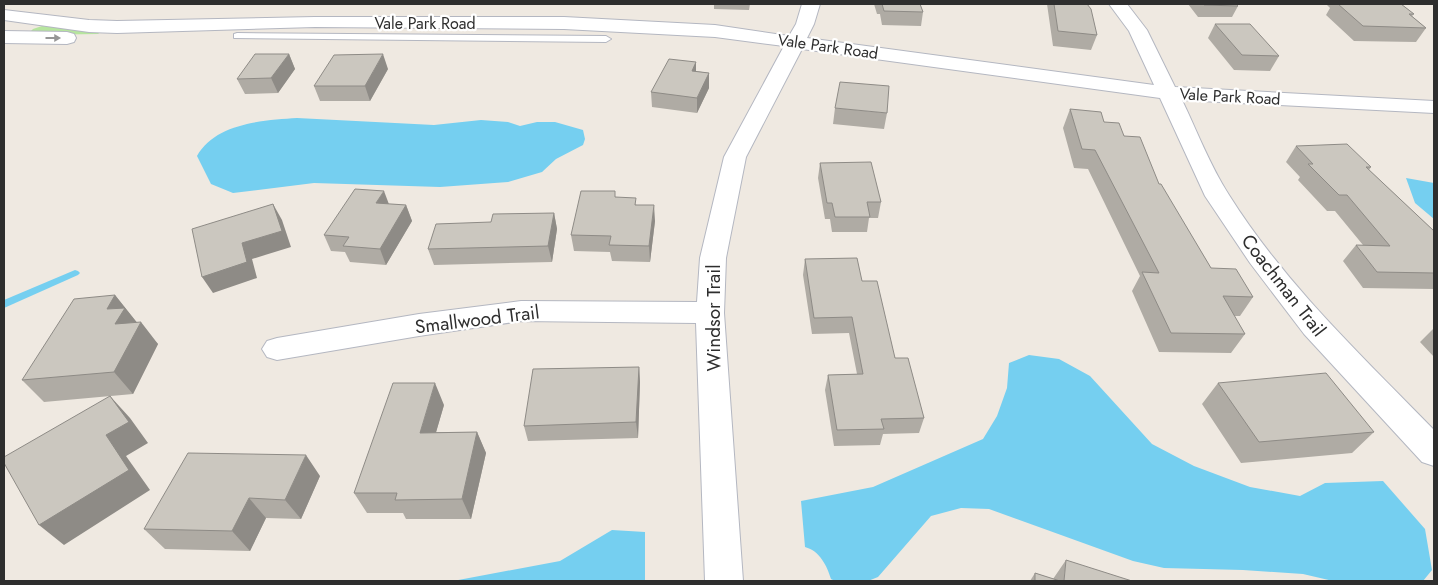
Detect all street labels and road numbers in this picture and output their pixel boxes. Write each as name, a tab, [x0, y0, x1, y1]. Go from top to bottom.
street label: Vale Park Road	[374, 12, 476, 35]
street label: Vale Park Road	[776, 28, 880, 65]
street label: Vale Park Road	[1179, 82, 1281, 111]
street label: Coachman Trail	[1235, 228, 1332, 342]
street label: Windsor Trail	[700, 264, 727, 372]
street label: Smallwood Trail	[413, 298, 541, 341]

